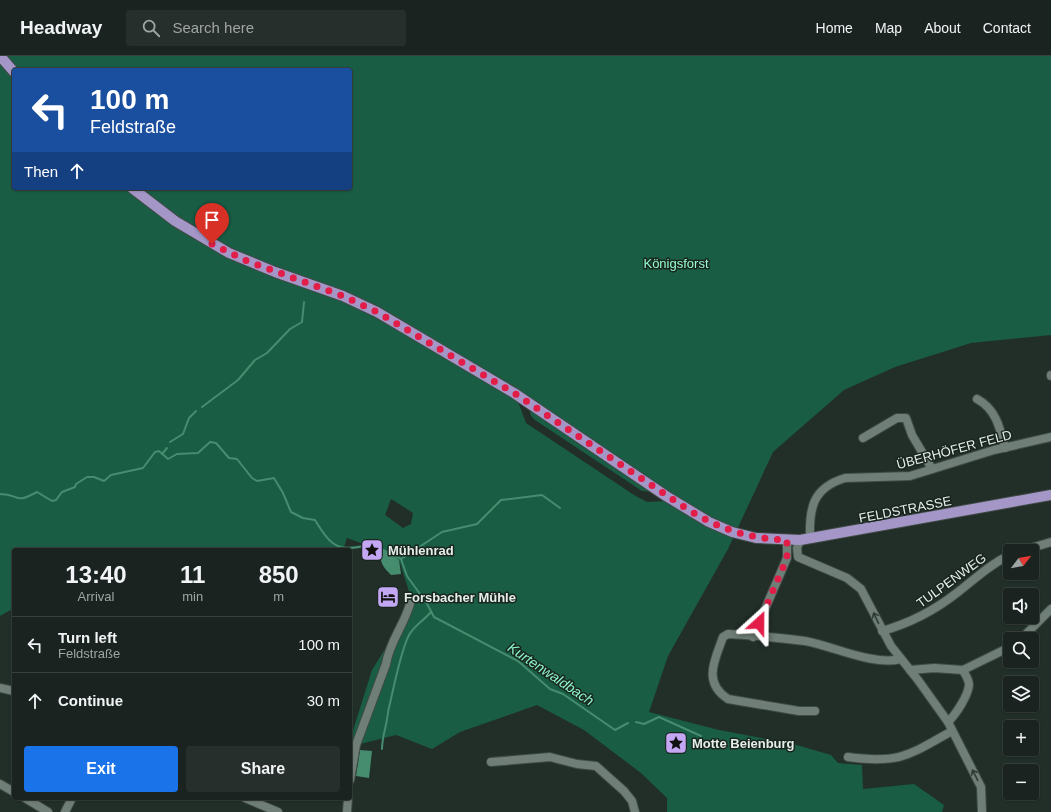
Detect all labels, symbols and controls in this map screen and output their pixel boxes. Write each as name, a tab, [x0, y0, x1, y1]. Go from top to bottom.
search box	[126, 10, 406, 46]
text: Headway	[20, 17, 102, 38]
icon: search	[140, 17, 162, 39]
text: Search here	[172, 19, 254, 36]
text: Home	[816, 20, 853, 36]
text: Map	[875, 20, 902, 36]
text: About	[924, 20, 961, 36]
text: Contact	[983, 20, 1031, 36]
icon: left	[24, 84, 76, 136]
text: 100 m	[90, 84, 169, 115]
text: Feldstraße	[90, 117, 176, 137]
icon: ahead	[66, 160, 88, 182]
text: Then	[24, 163, 58, 180]
pin	[195, 203, 229, 244]
icon: arrive	[201, 209, 223, 231]
park label: Königsforst	[643, 256, 709, 271]
street label: ÜBERHÖFER FELD	[895, 427, 1013, 472]
street label: FELDSTRASSE	[858, 493, 953, 526]
place icon: Mühlenrad	[359, 537, 385, 563]
place label: Mühlenrad	[388, 543, 454, 558]
north arrow	[1003, 544, 1039, 580]
map controls	[1003, 544, 1039, 800]
street label: TULPENWEG	[914, 550, 989, 611]
text: 13:40	[65, 561, 127, 588]
text: 11	[180, 561, 205, 588]
text: 850	[259, 561, 299, 588]
hotel icon: Forsbacher Mühle	[375, 584, 401, 610]
button: sound	[1003, 588, 1039, 624]
text: Arrival	[78, 589, 114, 604]
text: min	[182, 589, 203, 604]
text: m	[273, 589, 284, 604]
place label: Forsbacher Mühle	[404, 590, 516, 605]
position arrow	[738, 602, 780, 644]
one-way arrow	[872, 612, 879, 624]
text: Turn left	[58, 629, 117, 646]
button: search	[1003, 632, 1039, 668]
icon: left	[24, 634, 46, 656]
text: 100 m	[298, 636, 340, 653]
water label: Kurtenwaldbach	[505, 639, 597, 709]
text: Feldstraße	[58, 646, 120, 661]
button: layers	[1003, 676, 1039, 712]
icon: ahead	[24, 690, 46, 712]
text: Continue	[58, 692, 123, 709]
text: 30 m	[307, 692, 340, 709]
button: +	[1003, 720, 1039, 756]
place icon: Motte Beienburg	[663, 730, 689, 756]
place label: Motte Beienburg	[692, 736, 795, 751]
button: Exit	[24, 746, 178, 792]
button: Share	[186, 746, 340, 792]
button: −	[1003, 764, 1039, 800]
one-way arrow	[970, 769, 978, 781]

